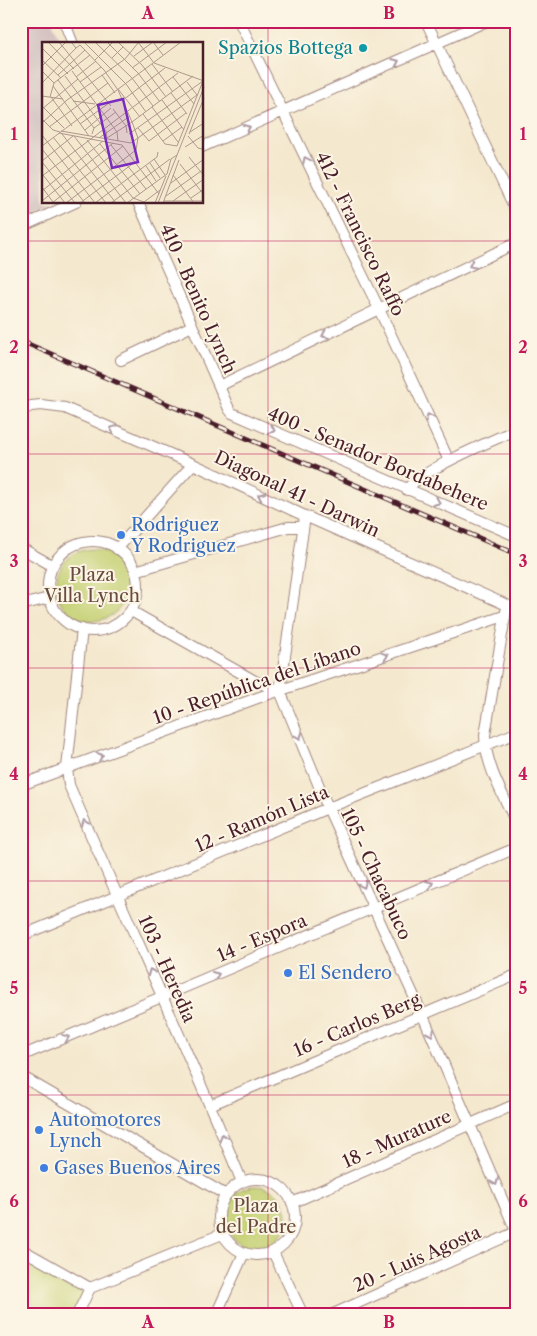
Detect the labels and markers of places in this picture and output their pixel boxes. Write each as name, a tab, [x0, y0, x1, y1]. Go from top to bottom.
place label: Spazios Bottega	[218, 37, 353, 59]
marker: Spazios Bottega	[357, 42, 369, 54]
place label: Rodriguez Y Rodriguez	[130, 514, 236, 557]
marker: Rodriguez Y Rodriguez	[115, 529, 127, 541]
place label: El Sendero	[298, 962, 392, 984]
marker: El Sendero	[282, 967, 294, 979]
place label: Automotores Lynch	[48, 1109, 161, 1152]
marker: Automotores Lynch	[33, 1124, 45, 1136]
place label: Gases Buenos Aires	[54, 1157, 221, 1179]
marker: Gases Buenos Aires	[38, 1162, 50, 1174]

